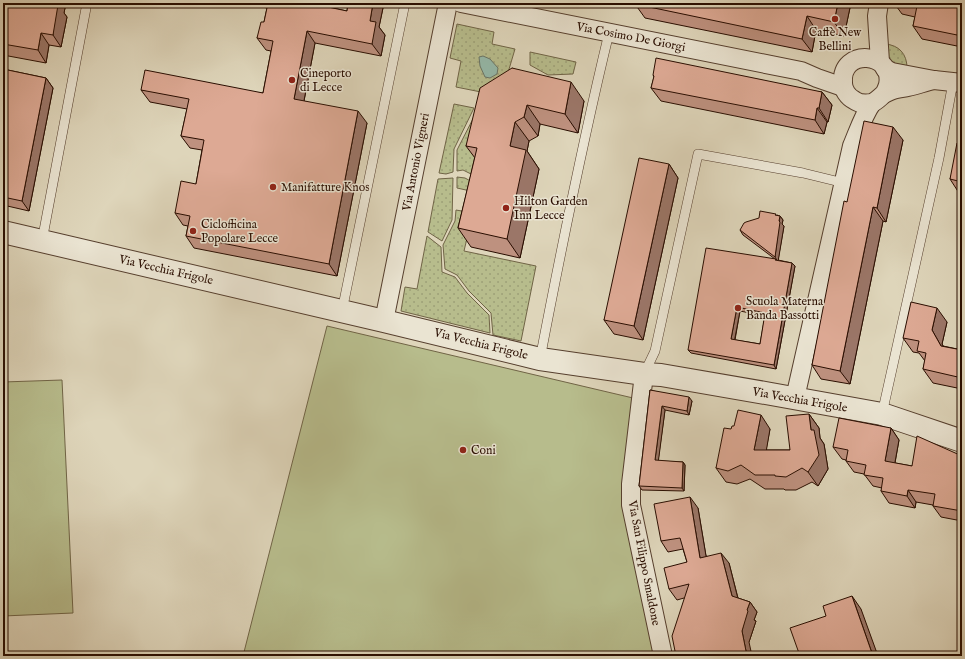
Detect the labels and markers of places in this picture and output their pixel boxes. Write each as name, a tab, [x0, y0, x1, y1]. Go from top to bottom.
marker: Caffè New Bellini	[830, 14, 840, 24]
place label: Caffè New Bellini	[809, 25, 862, 54]
place label: Cineporto di Lecce	[300, 66, 352, 95]
marker: Cineporto di Lecce	[287, 75, 297, 85]
place label: Manifatture Knos	[281, 180, 369, 195]
marker: Manifatture Knos	[268, 182, 278, 192]
place label: Hilton Garden Inn Lecce	[514, 194, 588, 223]
marker: Hilton Garden Inn Lecce	[501, 203, 511, 213]
place label: Ciclofficina Popolare Lecce	[201, 217, 279, 247]
marker: Ciclofficina Popolare Lecce	[188, 226, 198, 236]
place label: Scuola Materna Banda Bassotti	[746, 294, 824, 323]
marker: Scuola Materna Banda Bassotti	[733, 303, 743, 313]
place label: Coni	[471, 443, 496, 458]
marker: Coni	[458, 445, 468, 455]

